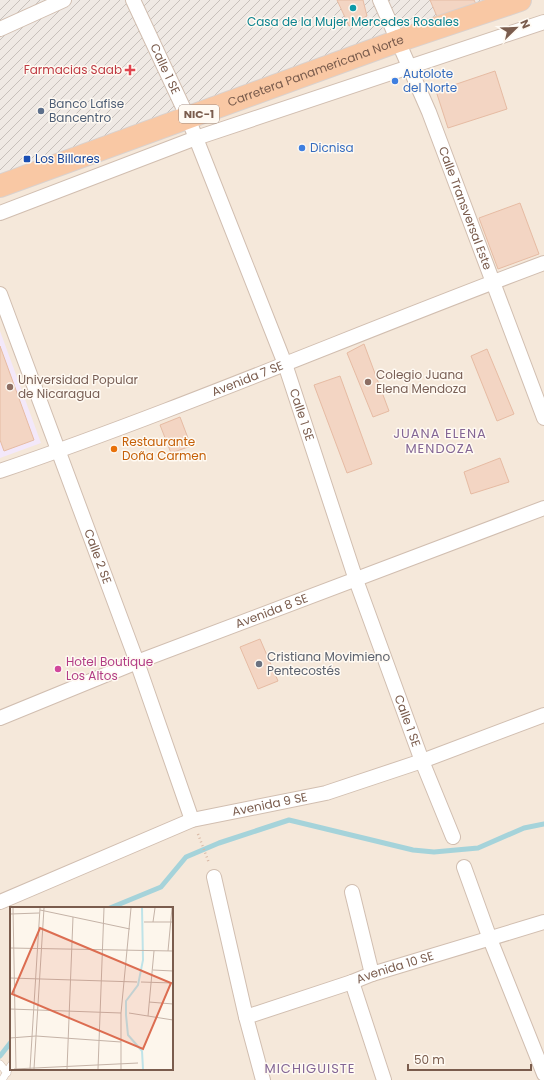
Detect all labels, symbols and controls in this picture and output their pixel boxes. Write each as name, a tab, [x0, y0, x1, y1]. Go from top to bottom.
marker: Casa de la Mujer Mercedes Rosales	[348, 3, 358, 13]
north arrow	[496, 8, 536, 48]
place label: Casa de la Mujer Mercedes Rosales	[247, 13, 459, 30]
text: N	[516, 17, 534, 31]
street label: Carretera Panamericana Norte	[225, 31, 406, 110]
street label: Calle 1 SE	[146, 41, 185, 97]
place label: Farmacias Saab	[24, 61, 122, 78]
marker: Farmacias Saab	[125, 65, 135, 75]
place label: Autolote del Norte	[403, 65, 457, 96]
marker: Autolote del Norte	[390, 76, 400, 86]
place label: Banco Lafise Bancentro	[49, 95, 124, 126]
road number: NIC-1	[179, 105, 219, 123]
marker: Banco Lafise Bancentro	[36, 106, 46, 116]
place label: Dicnisa	[310, 139, 354, 156]
marker: Dicnisa	[297, 143, 307, 153]
street label: Calle Transversal Este	[435, 144, 497, 272]
place label: Los Billares	[35, 150, 100, 167]
marker: Los Billares	[22, 154, 32, 164]
street label: Avenida 7 SE	[209, 357, 285, 400]
place label: Colegio Juana Elena Mendoza	[376, 366, 466, 397]
place label: Universidad Popular de Nicaragua	[18, 371, 139, 402]
marker: Colegio Juana Elena Mendoza	[363, 377, 373, 387]
marker: Universidad Popular de Nicaragua	[5, 382, 15, 392]
street label: Calle 1 SE	[286, 386, 319, 443]
district label: JUANA ELENA MENDOZA	[393, 424, 487, 458]
place label: Restaurante Doña Carmen	[122, 433, 207, 464]
marker: Restaurante Doña Carmen	[109, 444, 119, 454]
street label: Calle 2 SE	[80, 526, 116, 586]
street label: Avenida 8 SE	[233, 589, 310, 632]
place label: Cristiana Movimieno Pentecostés	[267, 648, 391, 679]
place label: Hotel Boutique Los Altos	[66, 653, 153, 684]
marker: Cristiana Movimieno Pentecostés	[254, 659, 264, 669]
marker: Hotel Boutique Los Altos	[53, 664, 63, 674]
street label: Calle 1 SE	[391, 692, 425, 749]
street label: Avenida 9 SE	[230, 788, 309, 820]
inset map	[10, 907, 173, 1070]
street label: Avenida 10 SE	[354, 947, 436, 987]
scale bar	[408, 1046, 531, 1072]
text: 50 m	[414, 1051, 445, 1068]
district label: MICHIGUISTE	[264, 1059, 356, 1078]

